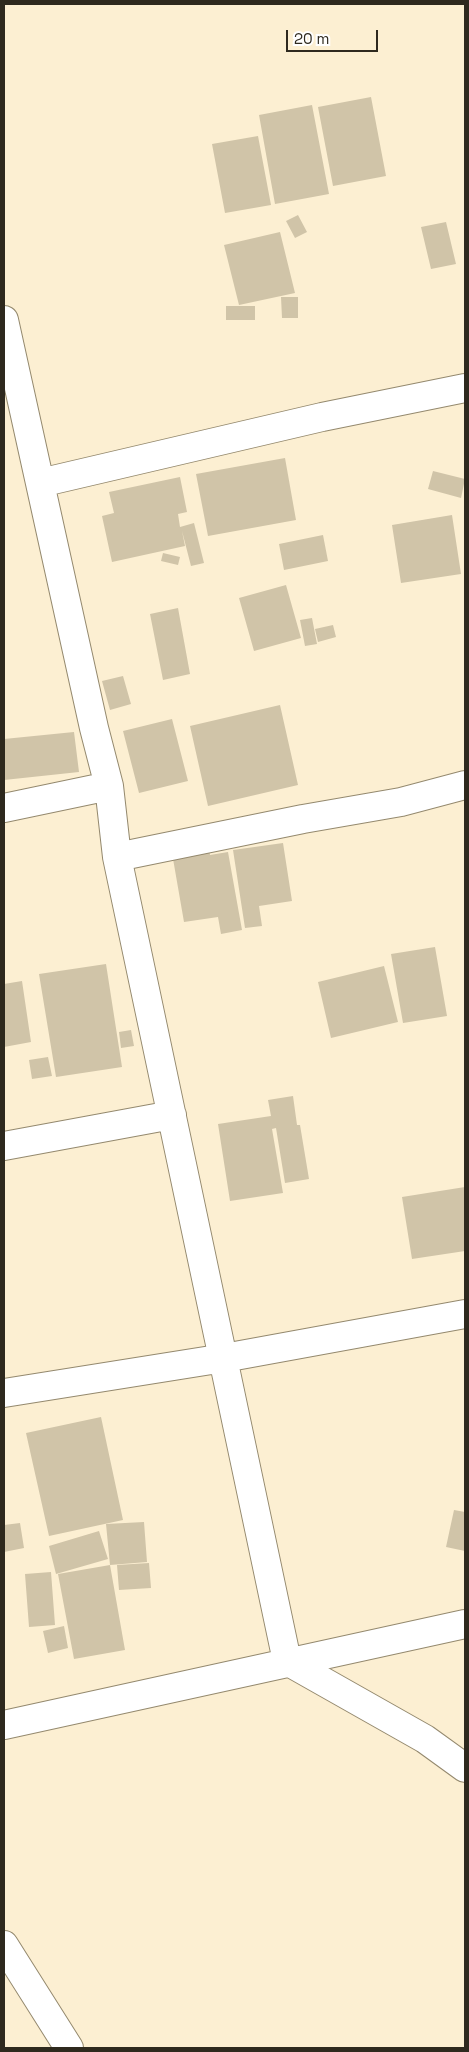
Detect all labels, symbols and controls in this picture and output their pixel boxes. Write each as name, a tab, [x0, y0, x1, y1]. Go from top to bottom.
scale bar	[289, 20, 382, 52]
text: 20 m	[294, 29, 329, 48]

